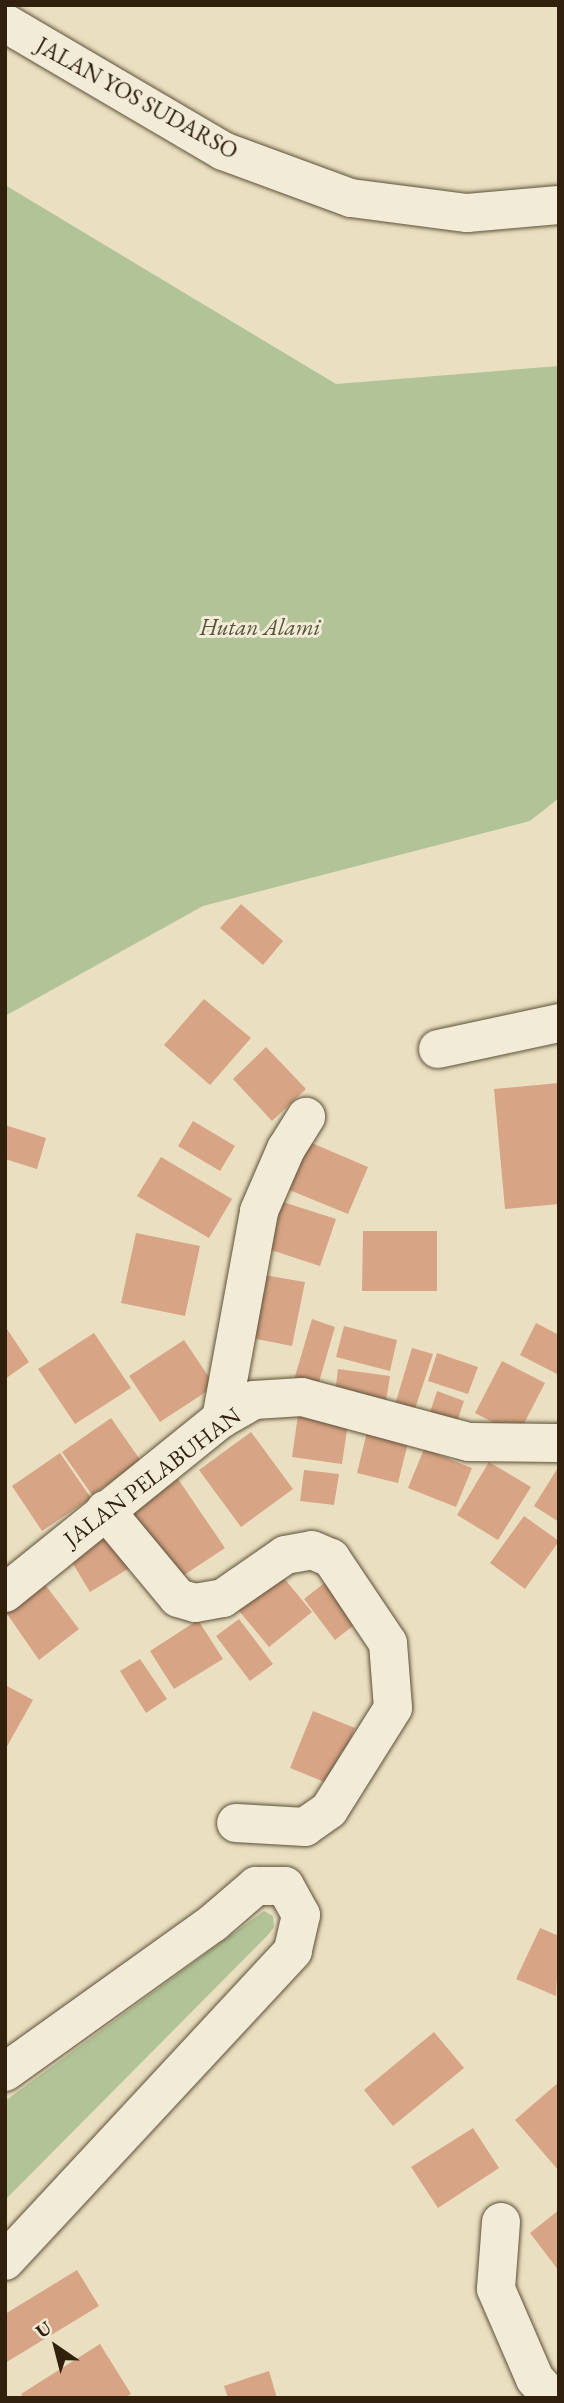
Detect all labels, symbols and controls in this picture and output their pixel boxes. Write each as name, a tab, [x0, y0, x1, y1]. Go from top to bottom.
street label: JALAN YOS SUDARSO	[31, 31, 243, 165]
park label: Hutan Alami	[200, 613, 320, 641]
street label: JALAN PELABUHAN	[58, 1402, 246, 1552]
north arrow	[21, 2312, 91, 2382]
text: U	[31, 2315, 57, 2344]

